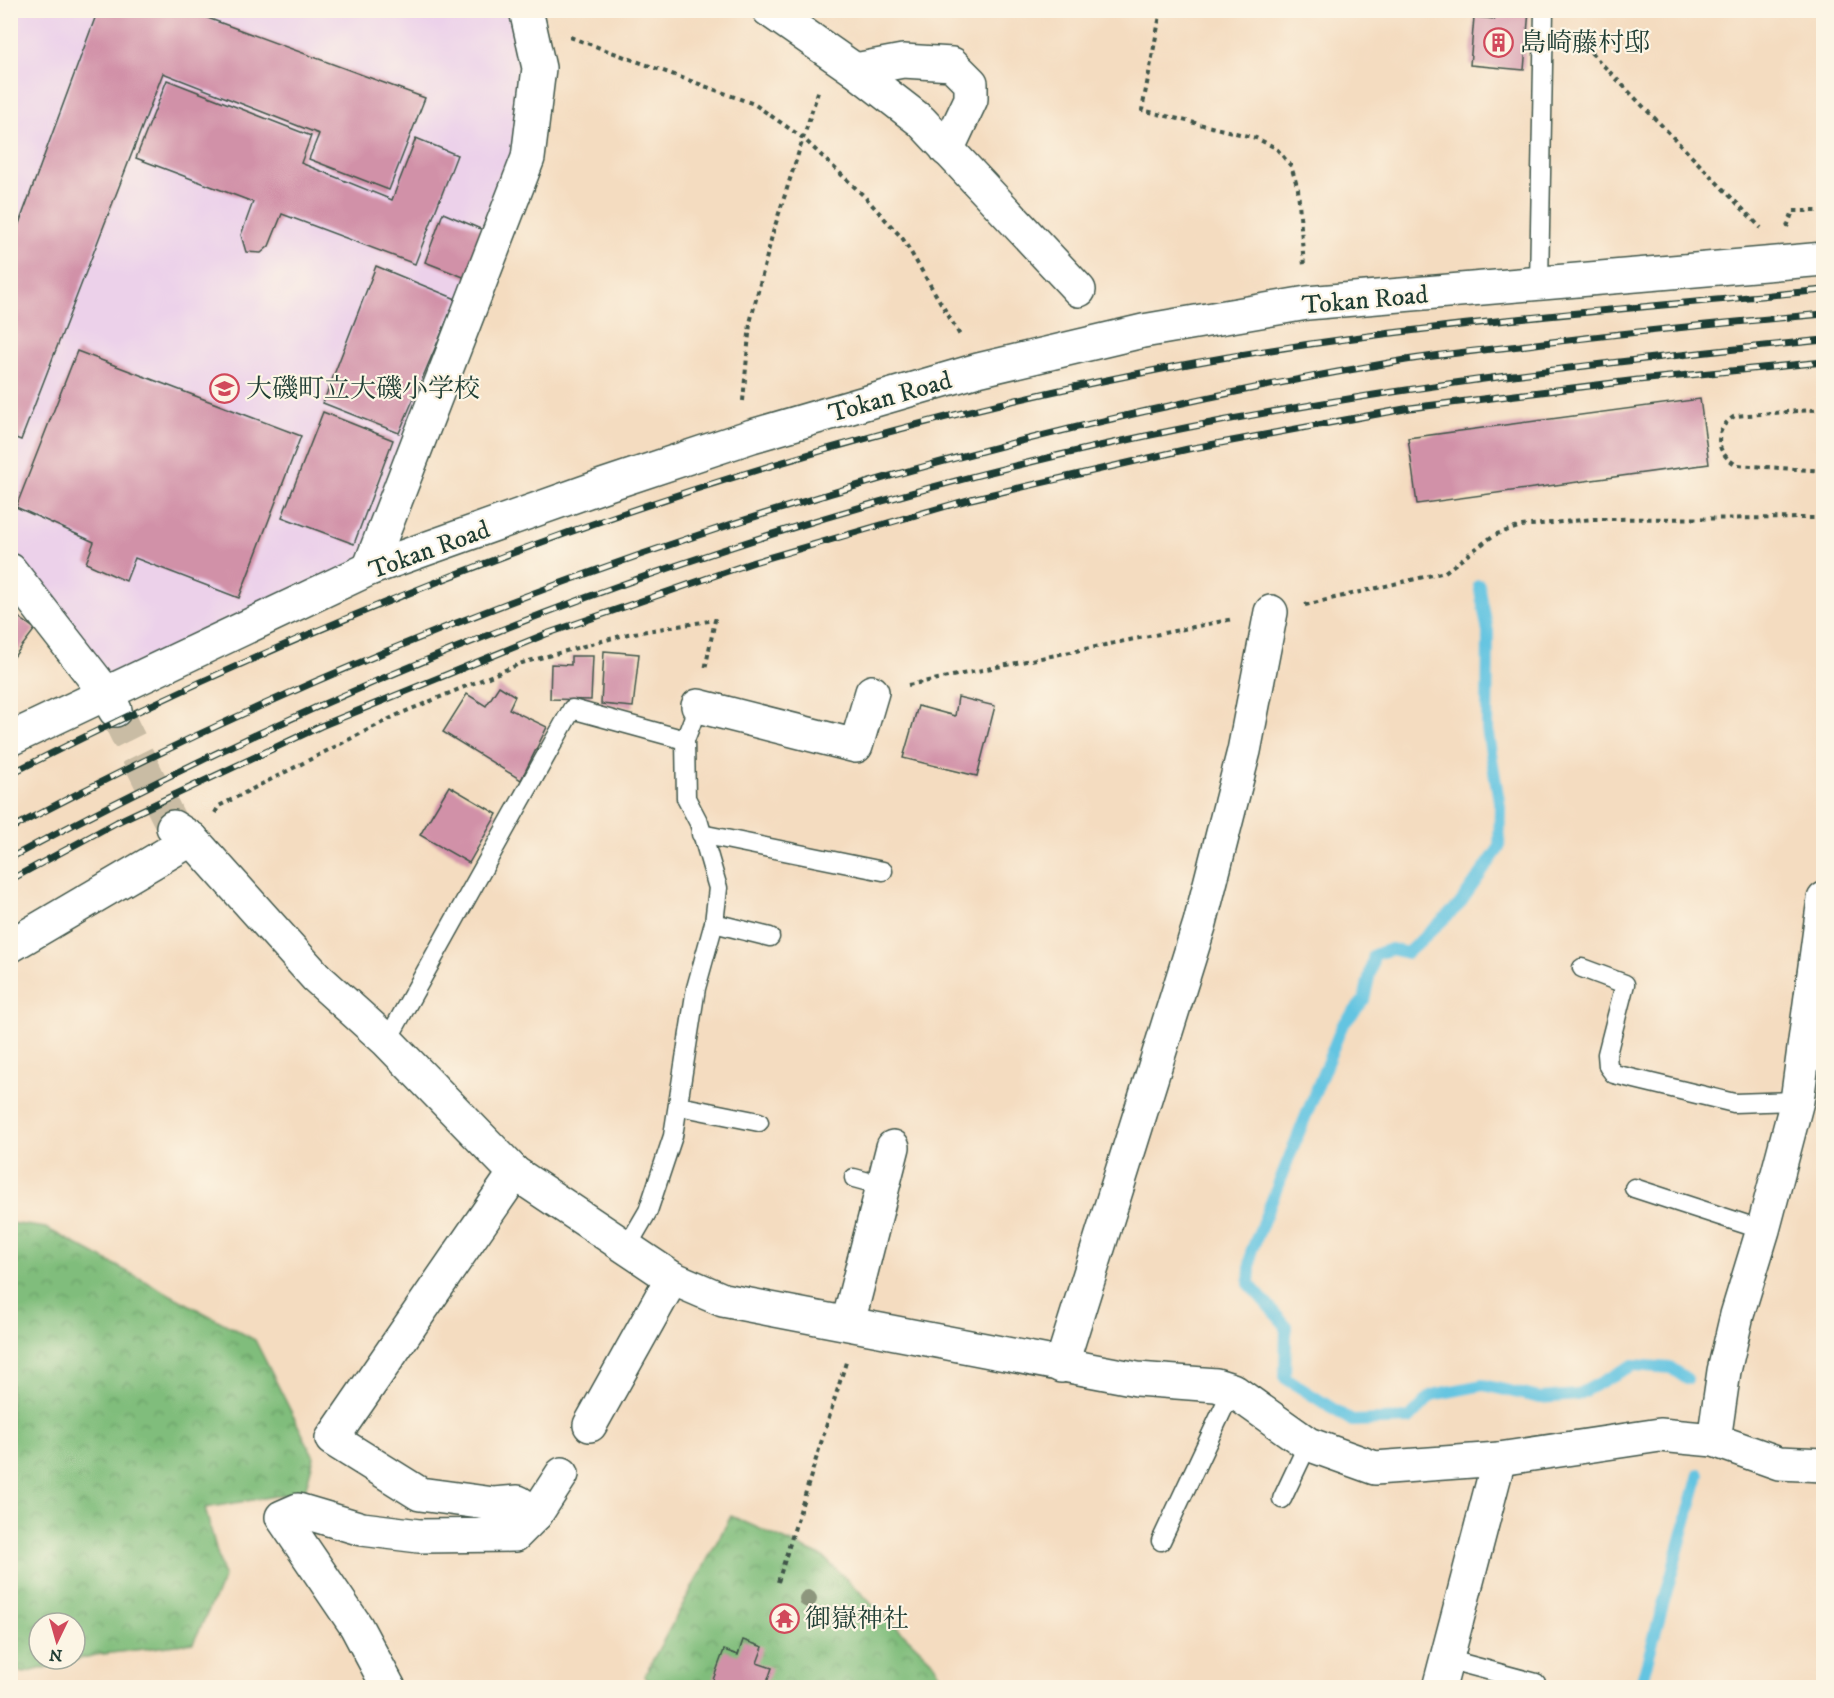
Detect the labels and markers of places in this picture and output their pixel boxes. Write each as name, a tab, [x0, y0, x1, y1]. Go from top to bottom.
building icon: 島崎藤村邸	[1483, 26, 1515, 58]
place label: 島崎藤村邸	[1520, 27, 1650, 60]
school or university icon: 大磯町立大磯小学校	[209, 372, 241, 404]
place label: 大磯町立大磯小学校	[246, 373, 480, 406]
temple icon: 御嶽神社	[768, 1602, 800, 1634]
place label: 御嶽神社	[805, 1603, 909, 1636]

